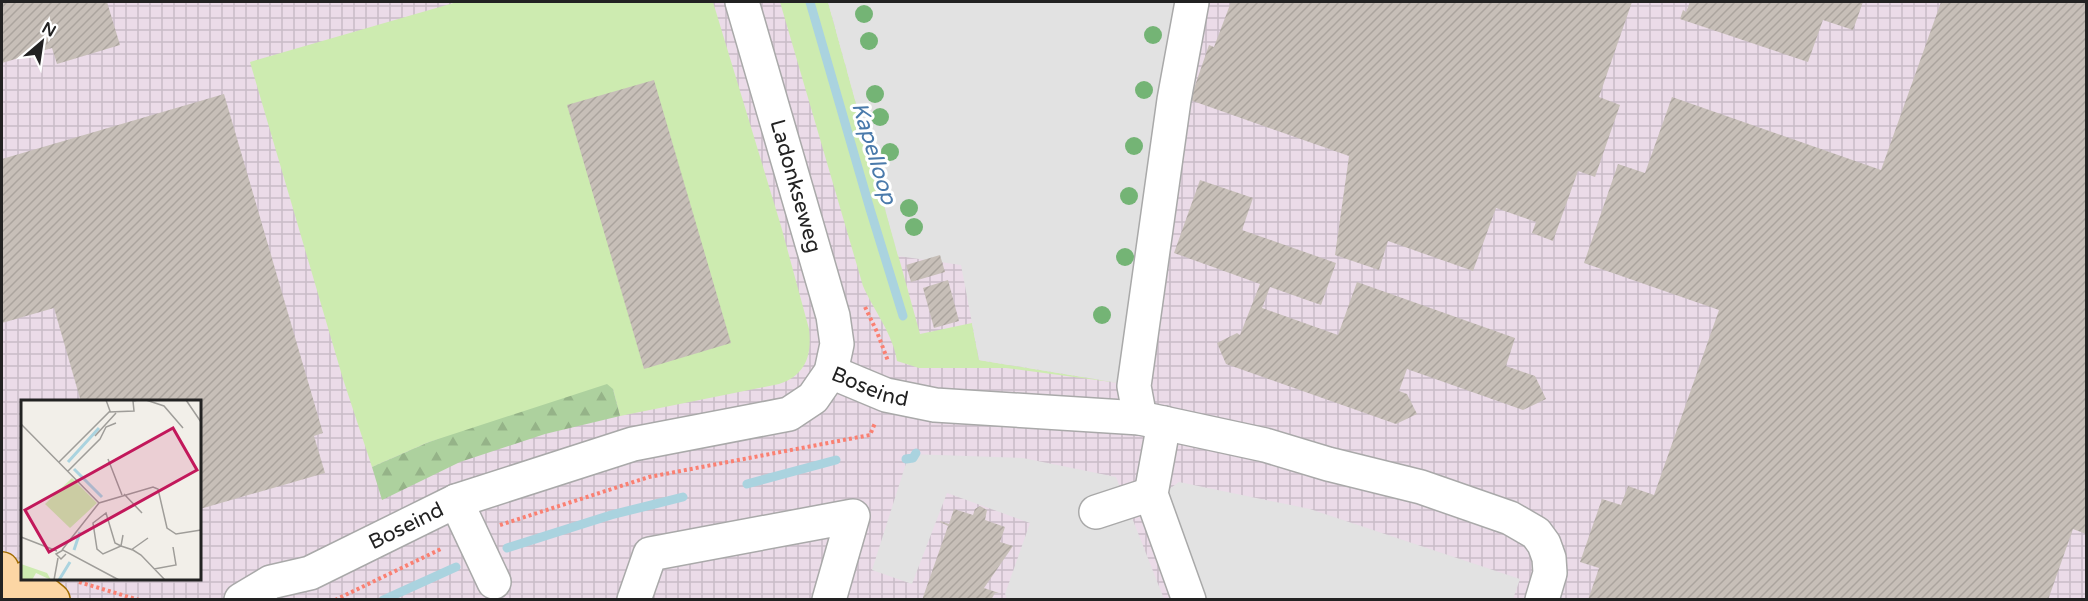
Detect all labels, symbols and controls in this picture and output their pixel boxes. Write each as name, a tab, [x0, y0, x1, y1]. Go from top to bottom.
north arrow	[12, 12, 72, 72]
text: N	[38, 18, 59, 42]
water label: Kapelloop	[846, 99, 902, 208]
street label: Ladonkseweg	[765, 117, 826, 256]
street label: Boseind	[828, 362, 911, 412]
inset map	[21, 400, 201, 580]
street label: Boseind	[365, 497, 448, 555]

